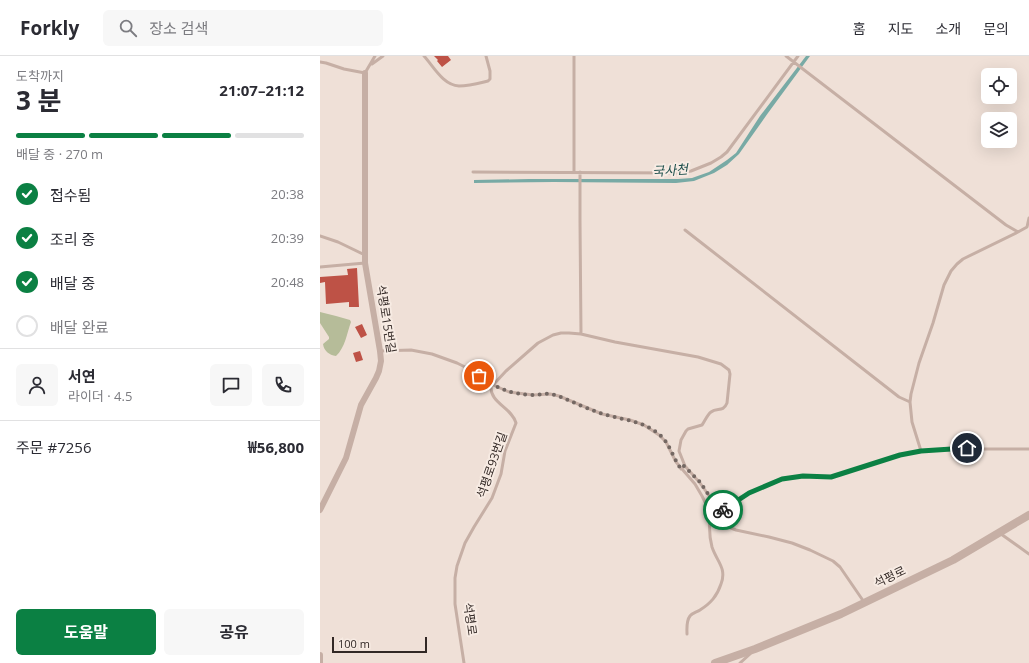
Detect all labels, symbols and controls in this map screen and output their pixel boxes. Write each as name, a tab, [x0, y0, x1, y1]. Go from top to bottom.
search box	[103, 10, 383, 46]
text: Forkly	[20, 15, 79, 41]
icon: search	[117, 17, 139, 39]
text: 장소 검색	[149, 18, 208, 38]
text: 홈	[853, 19, 866, 38]
text: 지도	[888, 19, 913, 38]
text: 소개	[935, 19, 961, 38]
text: 문의	[983, 19, 1009, 38]
text: 도착까지	[16, 67, 64, 85]
map controls	[981, 68, 1017, 148]
button: locate	[981, 68, 1017, 104]
text: 21:07–21:12	[219, 80, 304, 100]
text: 3 분	[16, 82, 62, 118]
button: layers	[981, 112, 1017, 148]
text: 배달 중 · 270 m	[16, 145, 103, 163]
water label: 국사천	[651, 160, 690, 180]
icon: check	[16, 183, 38, 205]
text: 접수됨	[50, 185, 91, 205]
text: 20:38	[271, 185, 304, 203]
icon: check	[16, 227, 38, 249]
text: 조리 중	[50, 229, 95, 249]
text: 20:39	[271, 229, 304, 247]
icon: check	[16, 271, 38, 293]
text: 배달 중	[50, 273, 95, 293]
text: 20:48	[271, 273, 304, 291]
street label: 석평로15번길	[373, 284, 400, 354]
text: 배달 완료	[50, 317, 109, 337]
pin	[462, 359, 496, 393]
button: person	[16, 364, 58, 406]
button: chat	[210, 364, 252, 406]
button: phone	[262, 364, 304, 406]
icon: bag	[468, 365, 490, 387]
text: 서연	[68, 366, 96, 386]
text: 라이더 · 4.5	[68, 387, 132, 405]
street label: 석평로93번길	[472, 429, 511, 500]
pin	[950, 431, 984, 465]
text: 주문 #7256	[16, 437, 92, 457]
text: ₩56,800	[248, 437, 304, 457]
icon: home	[956, 437, 978, 459]
courier	[703, 490, 743, 530]
icon: bike	[712, 499, 734, 521]
street label: 석평로	[871, 562, 908, 591]
street label: 석평로	[460, 601, 481, 637]
button: 도움말	[16, 609, 156, 655]
button: 공유	[164, 609, 304, 655]
scale bar	[332, 635, 427, 654]
text: 100 m	[338, 636, 370, 651]

